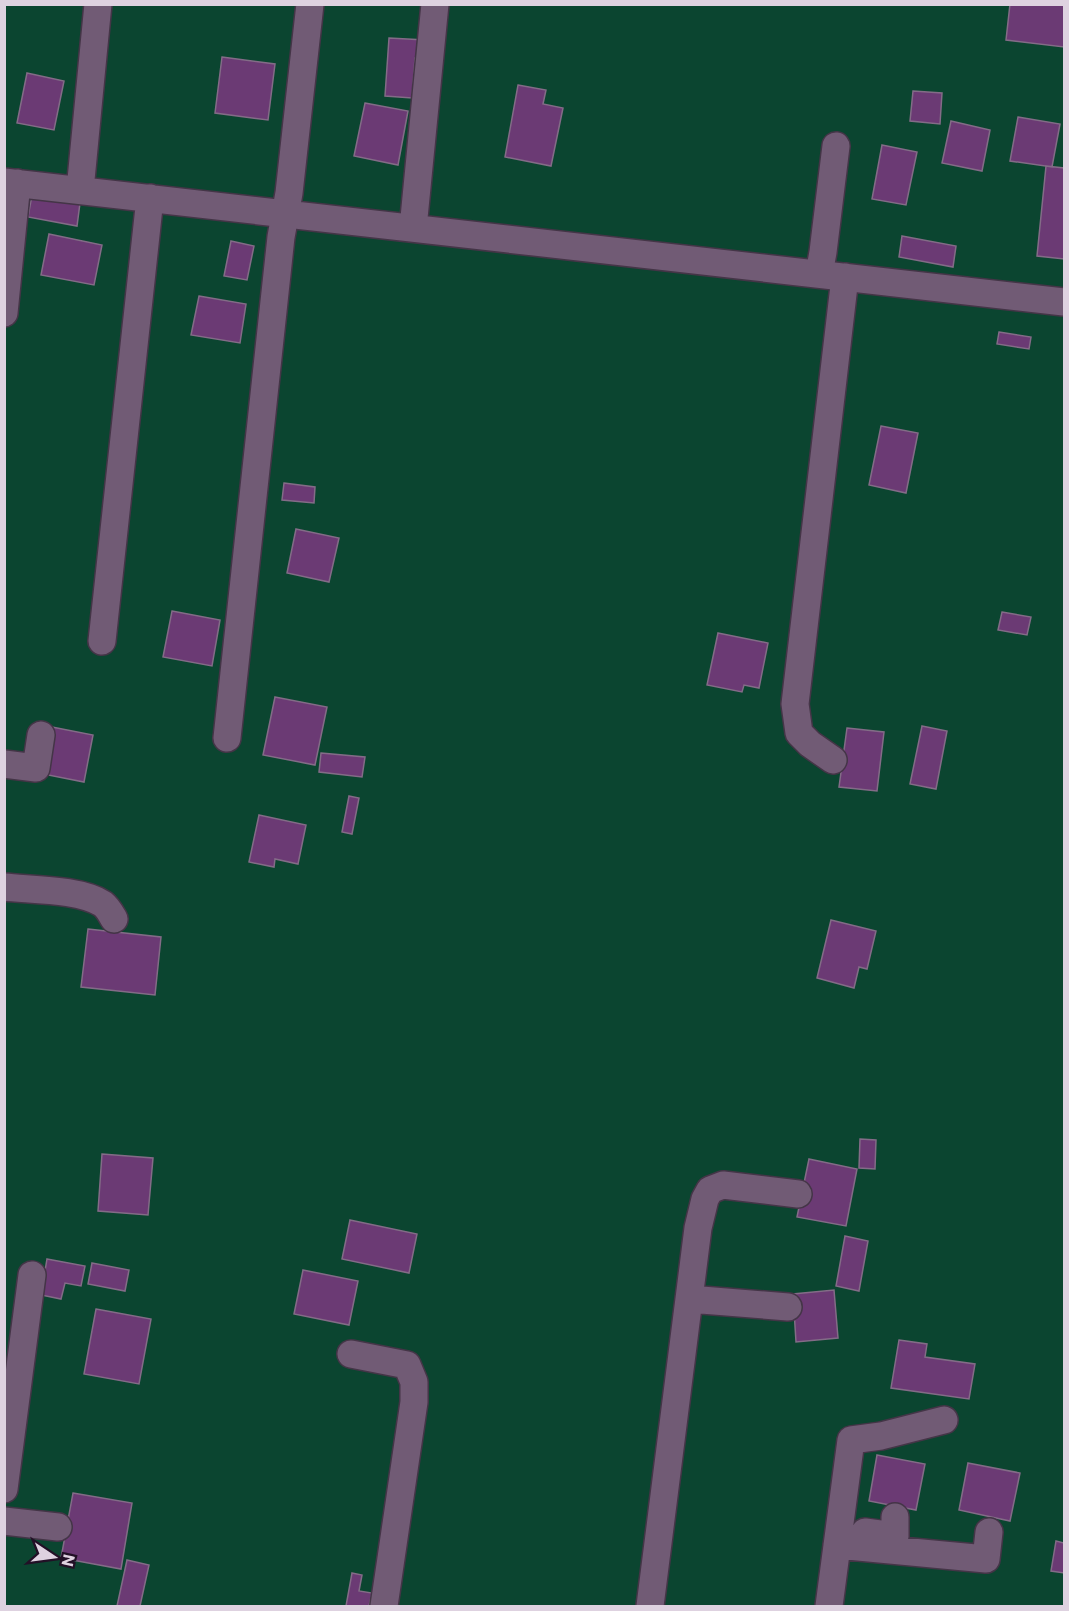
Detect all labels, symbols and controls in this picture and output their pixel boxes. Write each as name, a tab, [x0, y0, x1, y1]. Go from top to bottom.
north arrow	[24, 1527, 84, 1587]
text: N	[58, 1553, 80, 1568]

